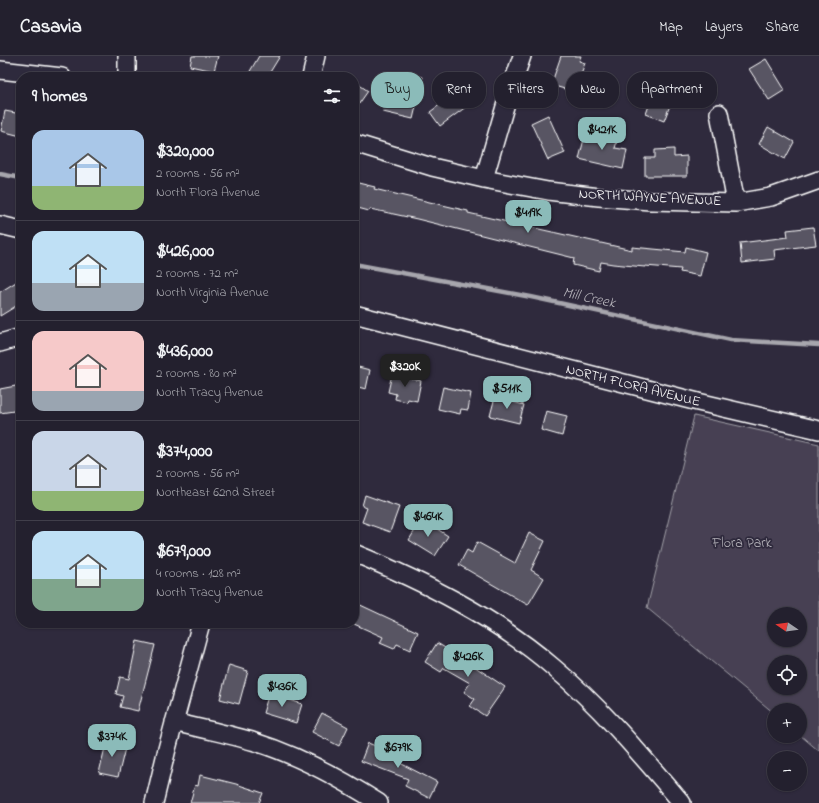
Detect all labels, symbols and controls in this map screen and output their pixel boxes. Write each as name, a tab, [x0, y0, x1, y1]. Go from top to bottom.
text: Casavia	[20, 14, 82, 41]
text: Map	[659, 17, 683, 38]
text: Layers	[705, 17, 743, 38]
text: Share	[765, 17, 799, 38]
chip: Buy	[371, 72, 424, 108]
chip: Rent	[432, 72, 486, 108]
chip: Filters	[494, 72, 558, 108]
chip: New	[566, 72, 619, 108]
chip: Apartment	[627, 72, 717, 108]
text: 9 homes	[32, 84, 88, 109]
icon: filters	[321, 85, 343, 107]
pin: $421K	[574, 117, 630, 151]
text: $421K	[587, 120, 617, 139]
text: $320,000	[156, 139, 214, 164]
icon: home	[64, 146, 112, 194]
text: 2 rooms · 56 m²	[156, 164, 240, 183]
text: North Flora Avenue	[156, 183, 260, 202]
street label: NORTH WAYNE AVENUE	[578, 184, 722, 212]
pin: $419K	[500, 200, 556, 234]
text: $419K	[514, 203, 542, 222]
text: $426,000	[156, 239, 214, 264]
icon: home	[64, 247, 112, 295]
text: 2 rooms · 72 m²	[156, 264, 238, 283]
water label: Mill Creek	[561, 282, 619, 315]
text: North Virginia Avenue	[156, 283, 269, 302]
text: $436,000	[156, 339, 213, 364]
icon: home	[64, 347, 112, 395]
pin: $320K	[377, 354, 433, 388]
text: $320K	[389, 357, 421, 376]
street label: NORTH FLORA AVENUE	[563, 359, 703, 413]
text: 2 rooms · 80 m²	[156, 364, 237, 383]
pin: $511K	[479, 376, 535, 410]
text: $511K	[492, 379, 522, 398]
text: North Tracy Avenue	[156, 383, 263, 402]
text: $374,000	[156, 439, 212, 464]
icon: home	[64, 447, 112, 495]
text: 2 rooms · 56 m²	[156, 464, 240, 483]
text: Northeast 62nd Street	[156, 483, 275, 502]
pin: $464K	[400, 504, 456, 538]
text: $464K	[413, 507, 443, 526]
park label: Flora Park	[711, 533, 773, 554]
text: $679,000	[156, 539, 211, 564]
icon: home	[64, 547, 112, 595]
text: 4 rooms · 128 m²	[156, 564, 241, 583]
text: North Tracy Avenue	[156, 583, 263, 602]
north arrow	[767, 607, 807, 647]
map controls	[767, 607, 807, 791]
pin: $426K	[440, 644, 496, 678]
text: $426K	[452, 647, 484, 666]
button: locate	[767, 655, 807, 695]
pin: $436K	[254, 674, 310, 708]
text: $436K	[267, 677, 297, 696]
button: +	[767, 703, 807, 743]
pin: $374K	[84, 724, 140, 758]
text: $374K	[97, 727, 127, 746]
pin: $679K	[370, 735, 426, 769]
text: $679K	[383, 738, 413, 757]
button: −	[767, 751, 807, 791]

